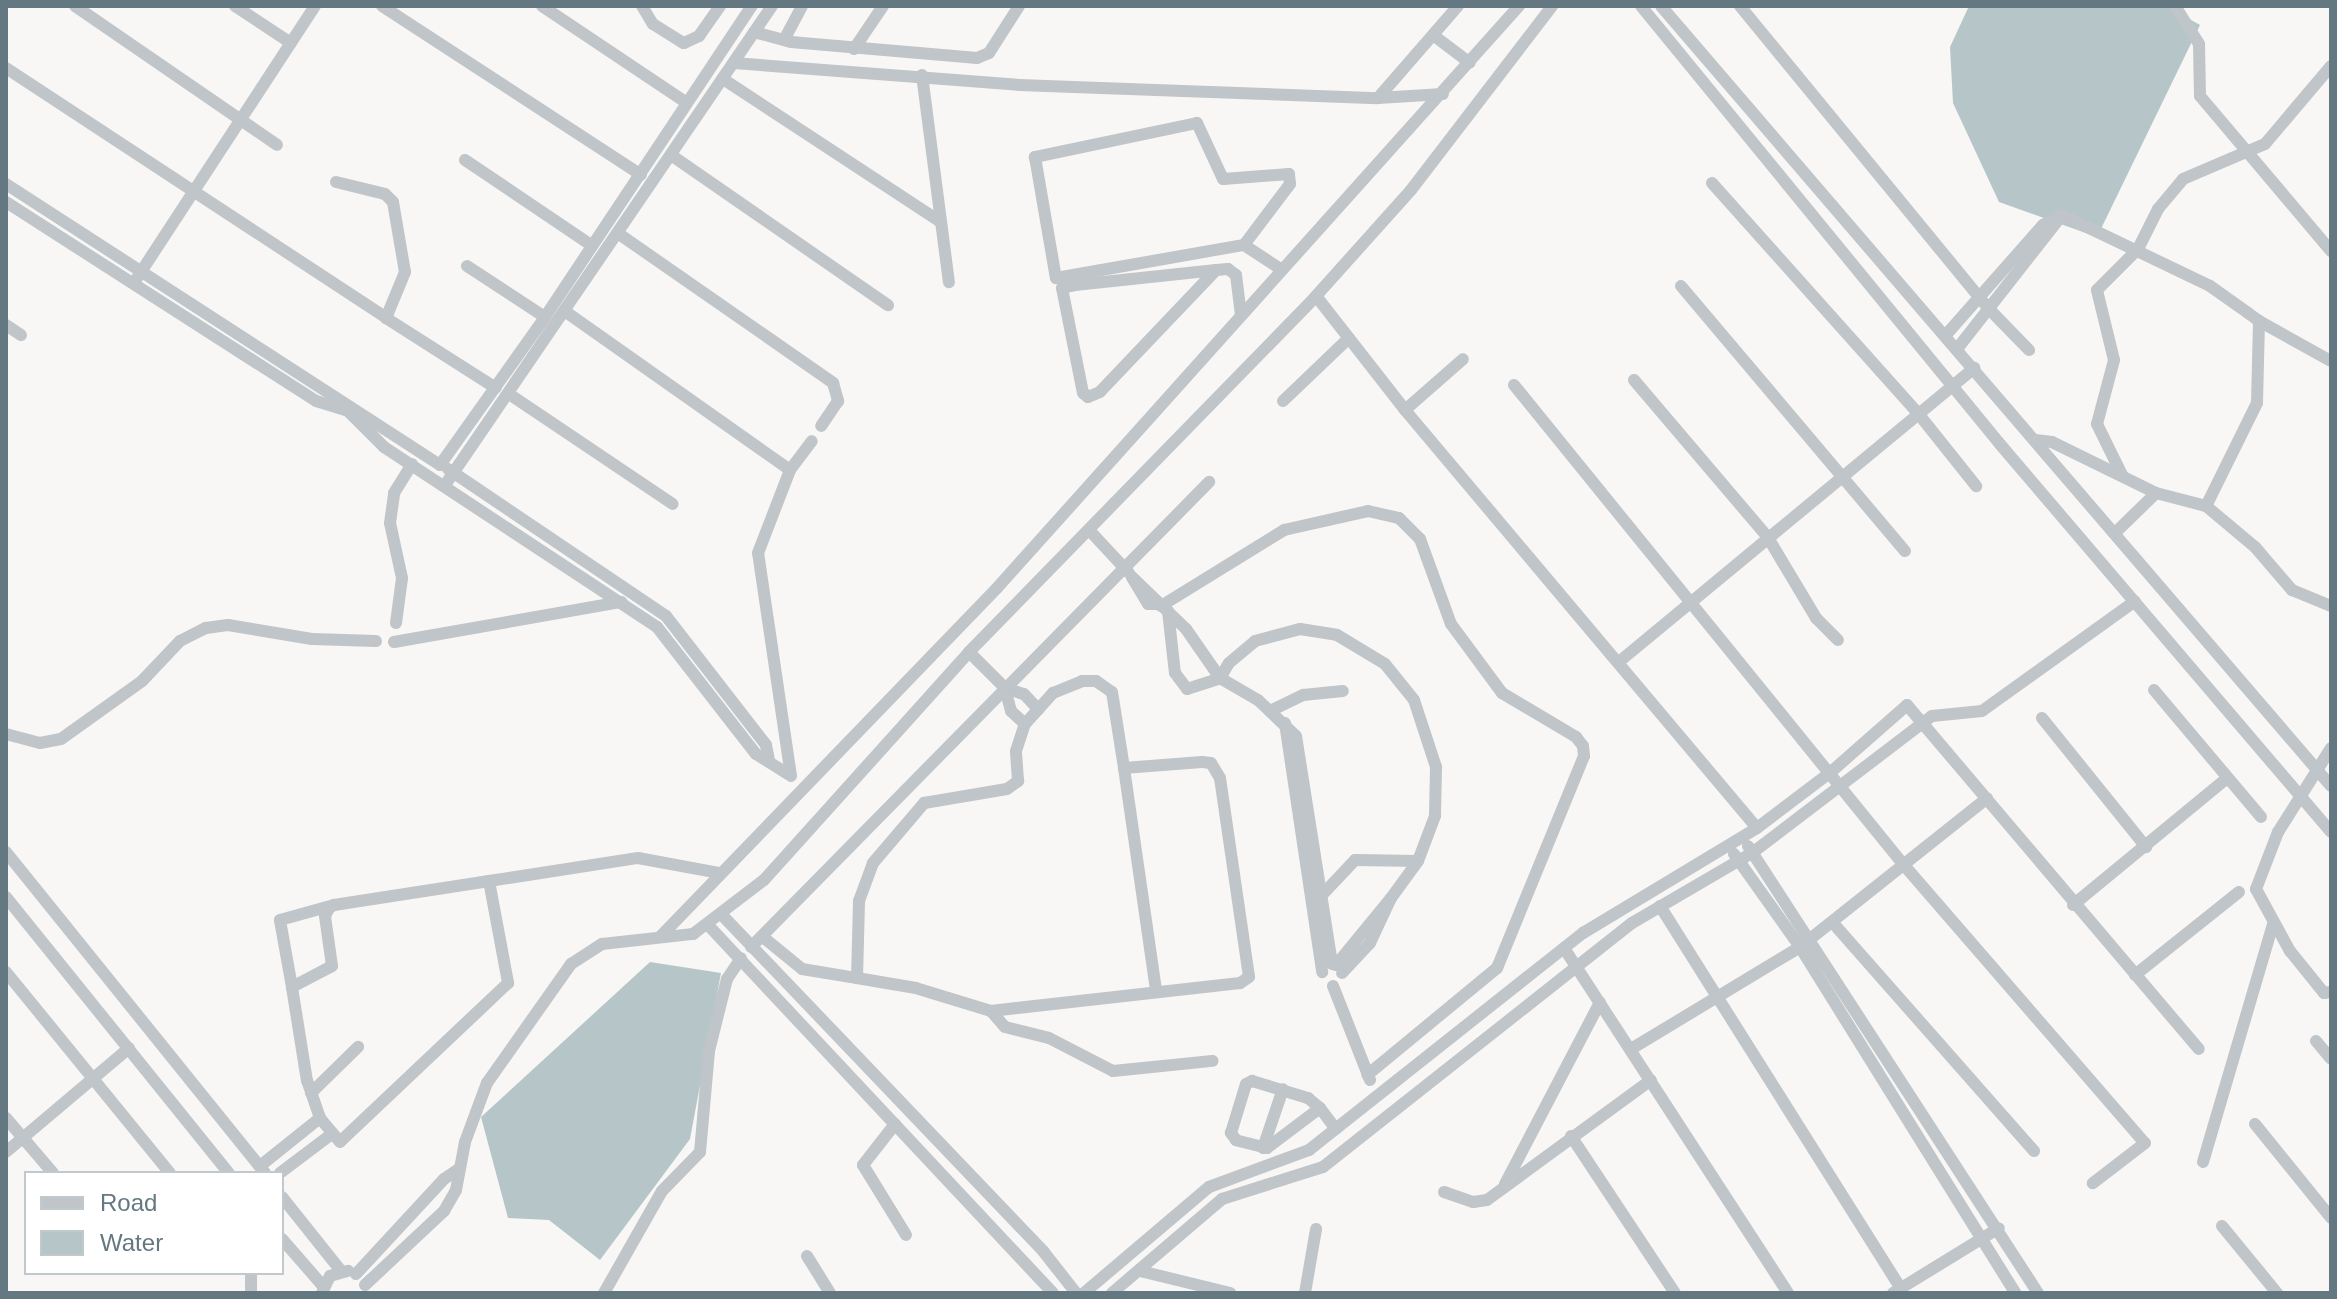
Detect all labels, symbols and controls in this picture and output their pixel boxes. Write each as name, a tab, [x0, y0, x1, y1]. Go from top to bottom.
legend	[24, 1171, 284, 1275]
text: Road	[100, 1189, 157, 1216]
text: Water	[100, 1229, 163, 1256]

